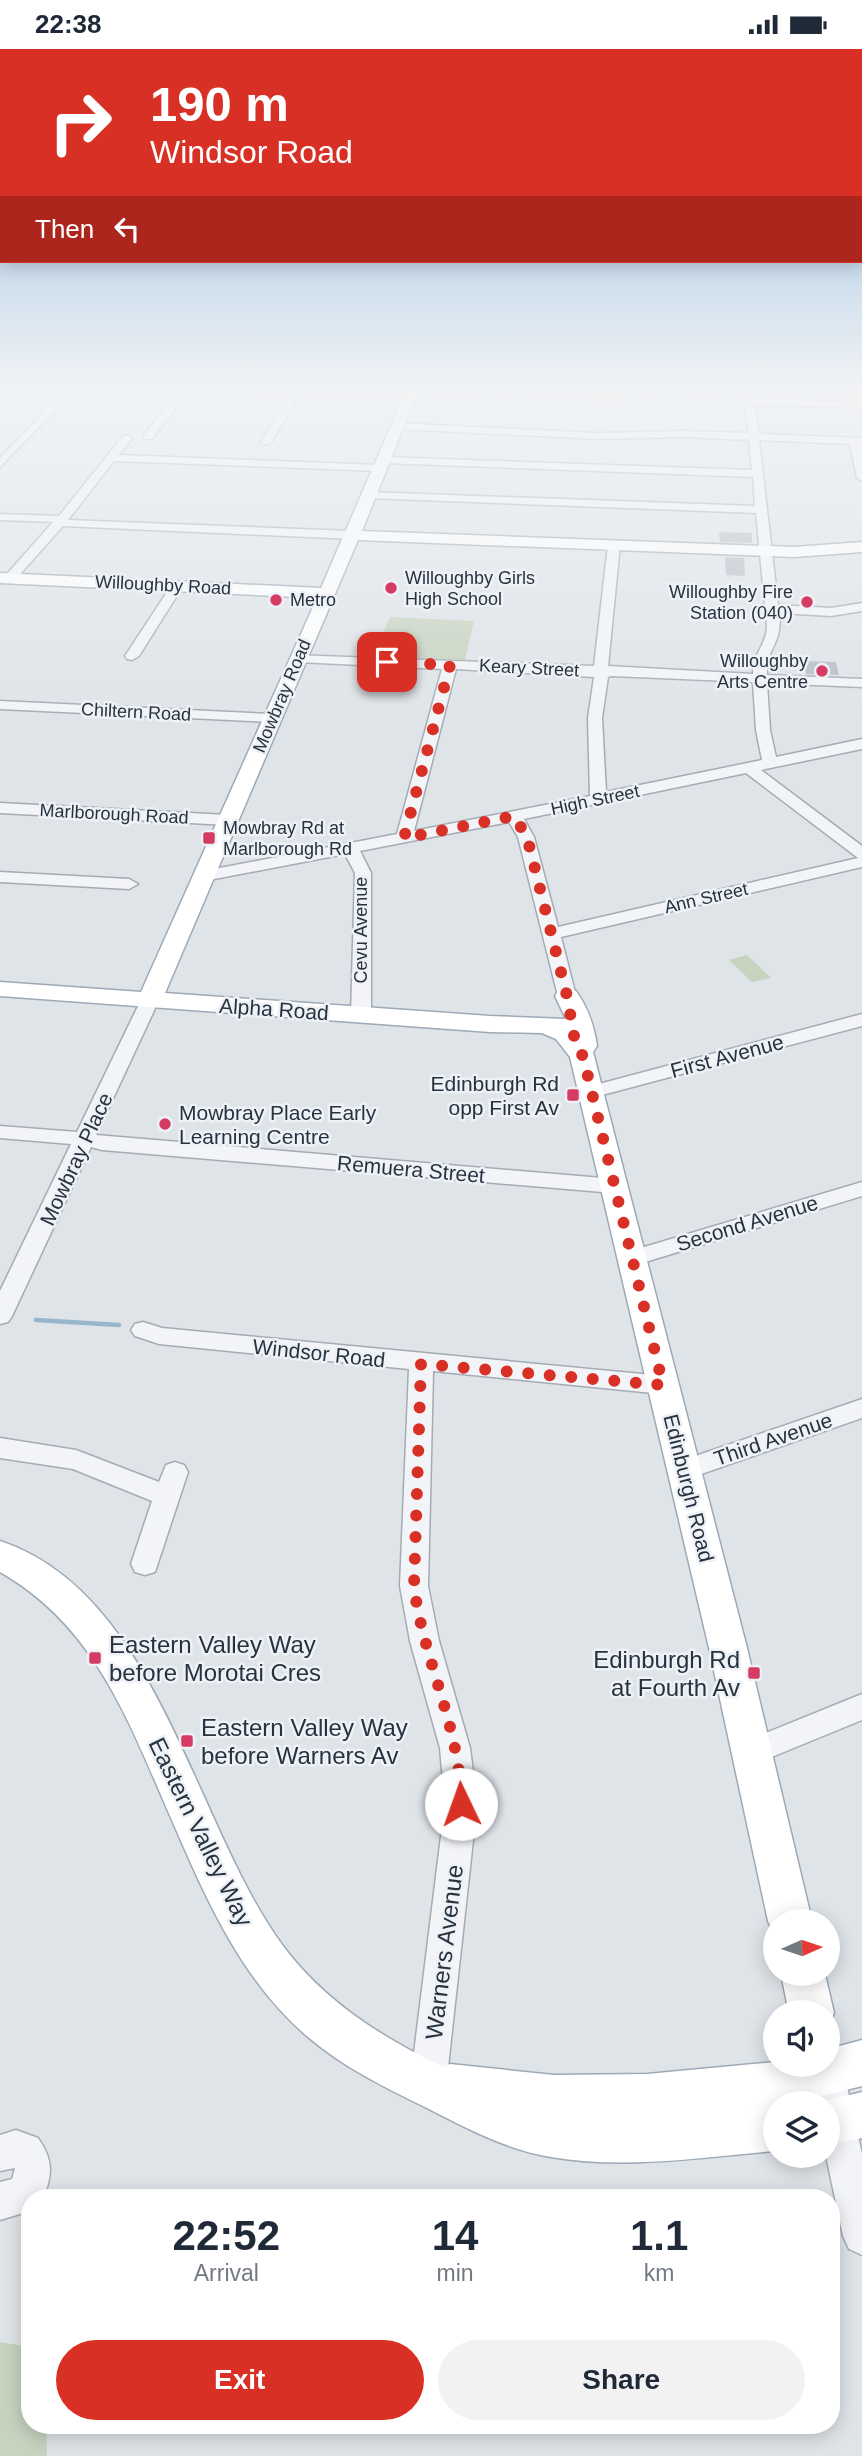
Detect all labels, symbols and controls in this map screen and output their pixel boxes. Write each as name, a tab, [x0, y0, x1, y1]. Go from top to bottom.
text: 22:38	[35, 9, 102, 39]
icon: right	[35, 77, 126, 168]
text: 190 m	[150, 77, 289, 131]
text: Windsor Road	[150, 134, 353, 170]
icon: left	[108, 210, 146, 248]
text: Then	[35, 214, 94, 244]
place label: Willoughby Girls High School	[405, 568, 535, 609]
street label: Willoughby Road	[95, 571, 231, 599]
marker: Willoughby Girls High School	[383, 580, 399, 596]
place label: Willoughby Fire Station (040)	[669, 582, 793, 623]
place label: Metro	[290, 590, 336, 610]
marker: Metro	[268, 592, 284, 608]
marker: Willoughby Fire Station (040)	[799, 594, 815, 610]
pin	[357, 632, 417, 692]
street label: Mowbray Road	[249, 636, 315, 756]
icon: arrive	[368, 643, 406, 681]
place label: Willoughby Arts Centre	[717, 651, 808, 692]
street label: Keary Street	[479, 655, 579, 681]
marker: Willoughby Arts Centre	[814, 663, 830, 679]
street label: Chiltern Road	[81, 699, 191, 725]
street label: High Street	[549, 781, 641, 819]
street label: Marlborough Road	[39, 800, 189, 828]
place label: Mowbray Rd at Marlborough Rd	[223, 818, 352, 859]
marker: Mowbray Rd at Marlborough Rd	[201, 830, 217, 846]
street label: Cevu Avenue	[351, 877, 371, 983]
street label: Ann Street	[662, 879, 750, 917]
street label: Alpha Road	[218, 994, 330, 1024]
street label: First Avenue	[668, 1030, 786, 1082]
place label: Edinburgh Rd opp First Av	[431, 1072, 559, 1119]
marker: Edinburgh Rd opp First Av	[565, 1087, 581, 1103]
street label: Mowbray Place	[35, 1089, 117, 1229]
place label: Mowbray Place Early Learning Centre	[179, 1101, 377, 1148]
marker: Mowbray Place Early Learning Centre	[157, 1116, 173, 1132]
street label: Remuera Street	[336, 1151, 486, 1187]
street label: Second Avenue	[673, 1191, 821, 1255]
street label: Windsor Road	[252, 1335, 386, 1371]
street label: Third Avenue	[711, 1408, 835, 1470]
street label: Edinburgh Road	[659, 1412, 719, 1564]
place label: Eastern Valley Way before Morotai Cres	[109, 1631, 321, 1686]
place label: Edinburgh Rd at Fourth Av	[593, 1646, 740, 1701]
marker: Eastern Valley Way before Morotai Cres	[87, 1650, 103, 1666]
marker: Edinburgh Rd at Fourth Av	[746, 1665, 762, 1681]
place label: Eastern Valley Way before Warners Av	[201, 1714, 408, 1769]
street label: Eastern Valley Way	[144, 1733, 258, 1931]
marker: Eastern Valley Way before Warners Av	[179, 1733, 195, 1749]
position arrow	[424, 1767, 498, 1841]
street label: Warners Avenue	[420, 1863, 468, 2041]
north arrow	[763, 1909, 840, 1986]
map controls	[763, 1909, 840, 2168]
button: sound	[763, 2000, 840, 2077]
button: layers	[763, 2091, 840, 2168]
text: 22:52	[173, 2212, 280, 2259]
text: 14	[432, 2212, 478, 2259]
text: 1.1	[630, 2212, 688, 2259]
text: Arrival	[194, 2260, 259, 2286]
text: min	[436, 2260, 474, 2286]
text: km	[644, 2260, 675, 2286]
button: Exit	[56, 2340, 424, 2420]
button: Share	[438, 2340, 805, 2420]

